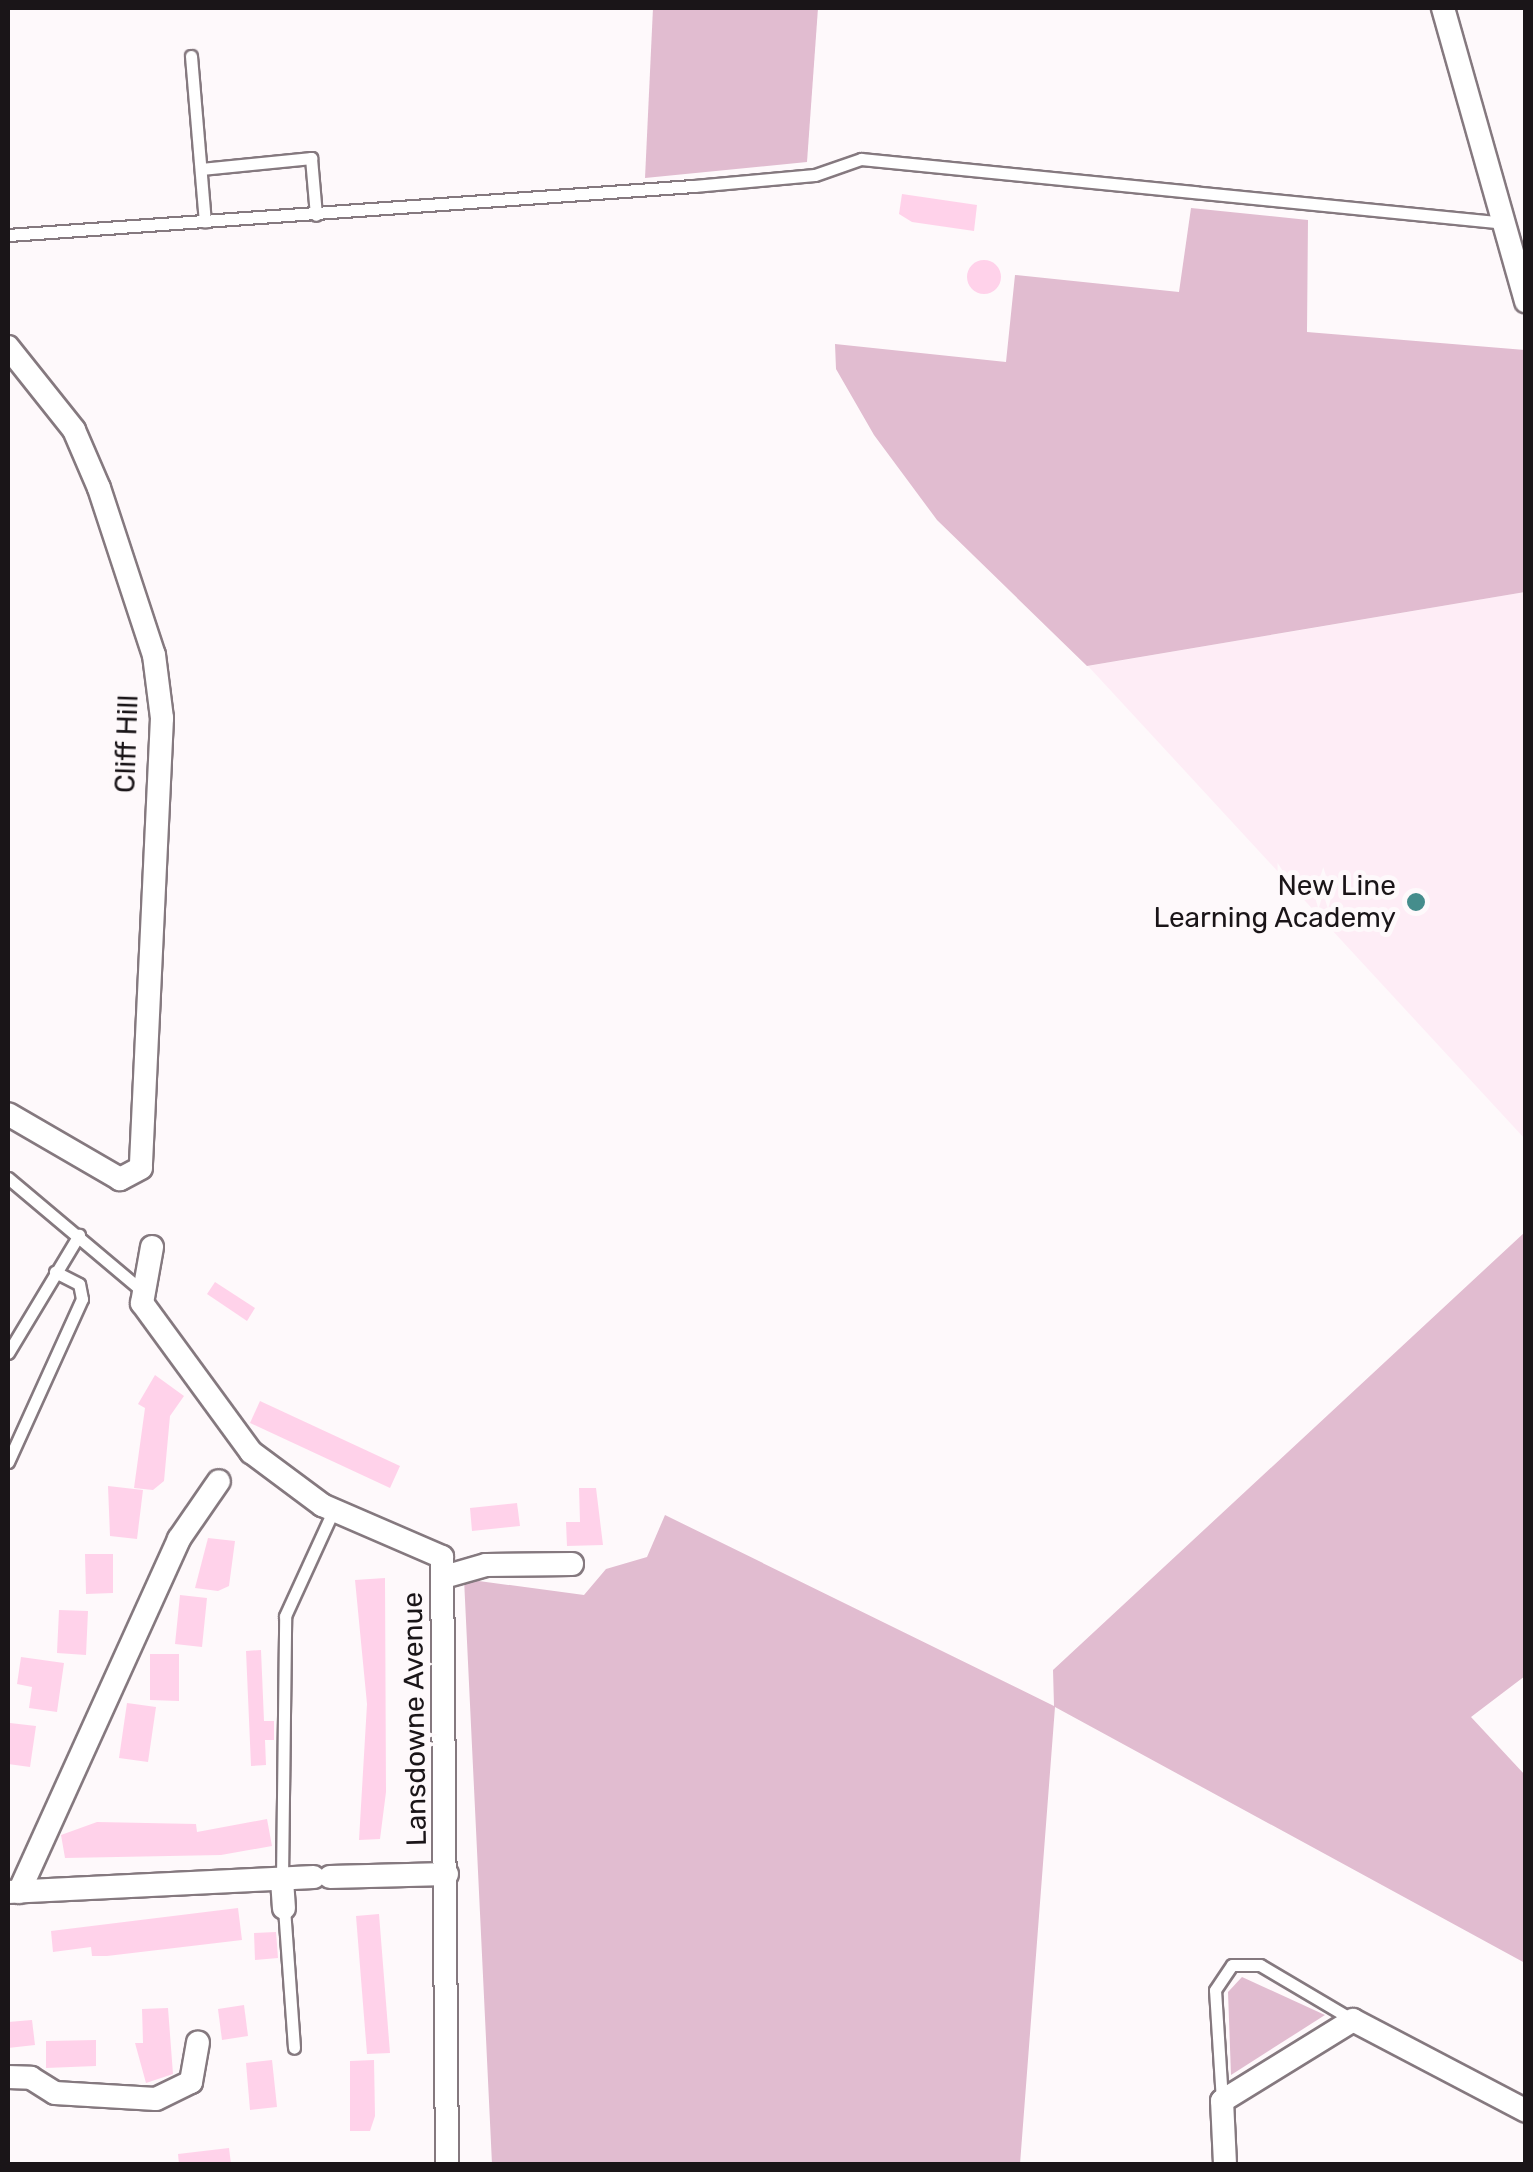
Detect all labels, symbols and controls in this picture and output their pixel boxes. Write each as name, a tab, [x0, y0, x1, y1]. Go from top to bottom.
street label: Cliff Hill	[108, 694, 146, 794]
place label: New Line Learning Academy	[1153, 869, 1396, 935]
marker: New Line Learning Academy	[1405, 891, 1427, 913]
street label: Lansdowne Avenue	[396, 1591, 434, 1847]

